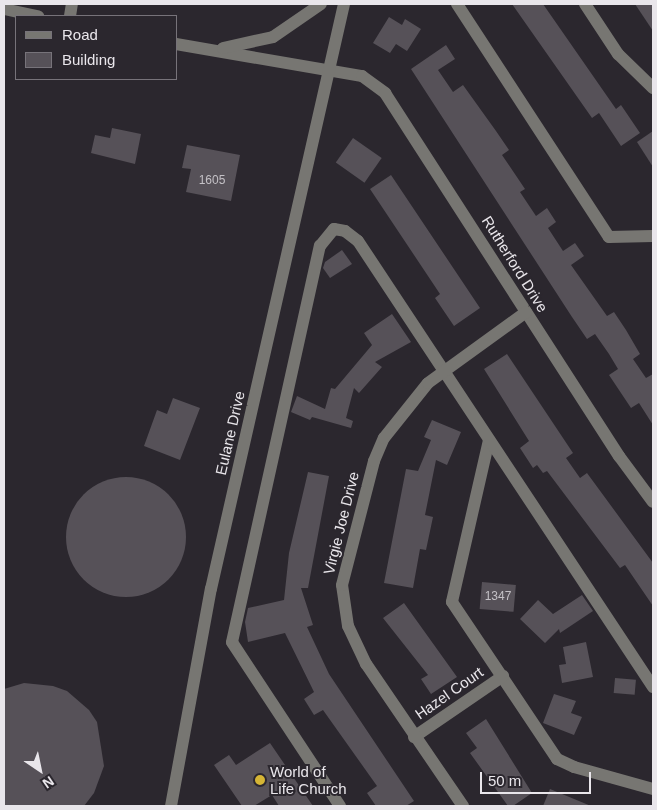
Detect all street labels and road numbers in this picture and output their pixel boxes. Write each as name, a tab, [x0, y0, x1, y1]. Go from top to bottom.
street label: Rutherford Drive	[478, 213, 552, 315]
street label: Eulane Drive	[212, 389, 248, 477]
street label: Virgie Joe Drive	[319, 470, 363, 576]
street label: Hazel Court	[411, 663, 487, 723]

